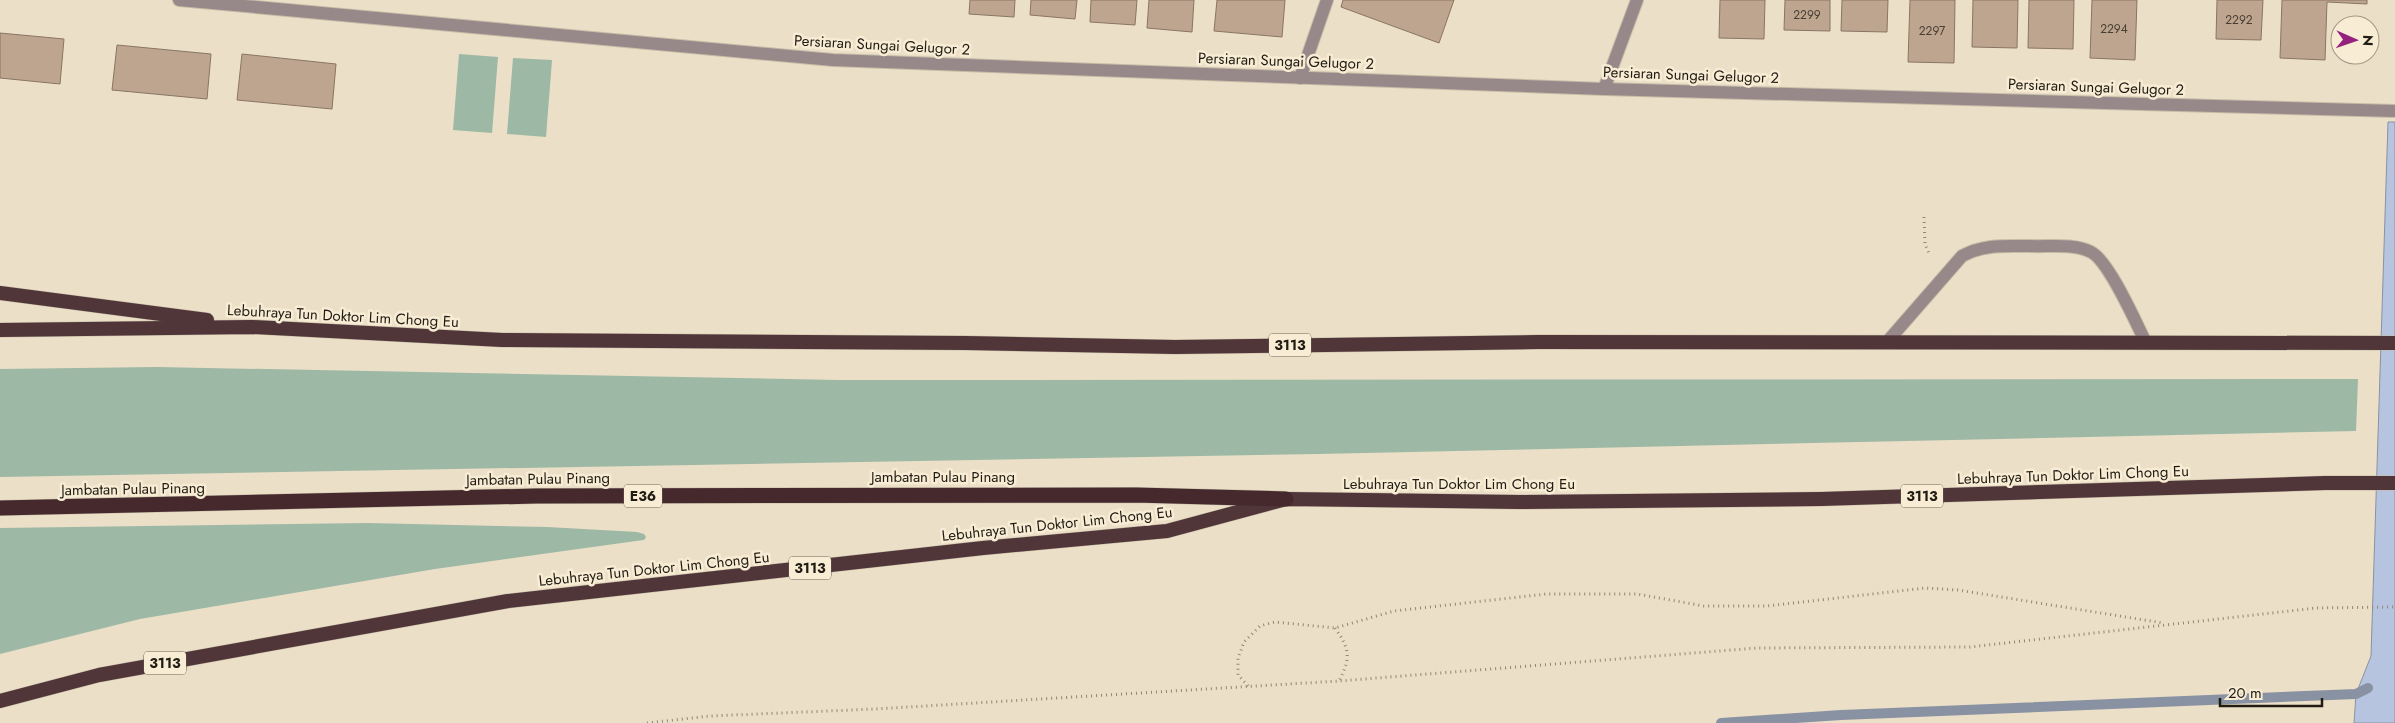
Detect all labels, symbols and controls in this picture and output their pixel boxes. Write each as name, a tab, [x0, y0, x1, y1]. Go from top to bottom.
house number: 2299	[1793, 6, 1821, 24]
house number: 2292	[2225, 11, 2253, 29]
north arrow	[2330, 15, 2380, 65]
house number: 2294	[2100, 20, 2128, 38]
house number: 2297	[1919, 22, 1946, 40]
street label: Persiaran Sungai Gelugor 2	[793, 29, 971, 61]
text: N	[2358, 35, 2378, 46]
street label: Persiaran Sungai Gelugor 2	[1198, 47, 1374, 75]
street label: Persiaran Sungai Gelugor 2	[1603, 61, 1779, 89]
street label: Persiaran Sungai Gelugor 2	[2008, 73, 2184, 101]
street label: Lebuhraya Tun Doktor Lim Chong Eu	[227, 299, 459, 333]
road number: 3113	[1269, 334, 1311, 356]
street label: Lebuhraya Tun Doktor Lim Chong Eu	[1957, 460, 2189, 490]
street label: Jambatan Pulau Pinang	[869, 466, 1015, 488]
street label: Jambatan Pulau Pinang	[464, 467, 610, 491]
street label: Lebuhraya Tun Doktor Lim Chong Eu	[1343, 473, 1575, 495]
street label: Jambatan Pulau Pinang	[59, 477, 205, 501]
road number: E36	[624, 484, 662, 508]
road number: 3113	[1901, 484, 1943, 508]
street label: Lebuhraya Tun Doktor Lim Chong Eu	[940, 501, 1174, 547]
street label: Lebuhraya Tun Doktor Lim Chong Eu	[537, 546, 771, 592]
road number: 3113	[789, 556, 831, 580]
road number: 3113	[144, 651, 186, 674]
scale bar	[2220, 676, 2322, 708]
text: 20 m	[2228, 682, 2262, 704]

